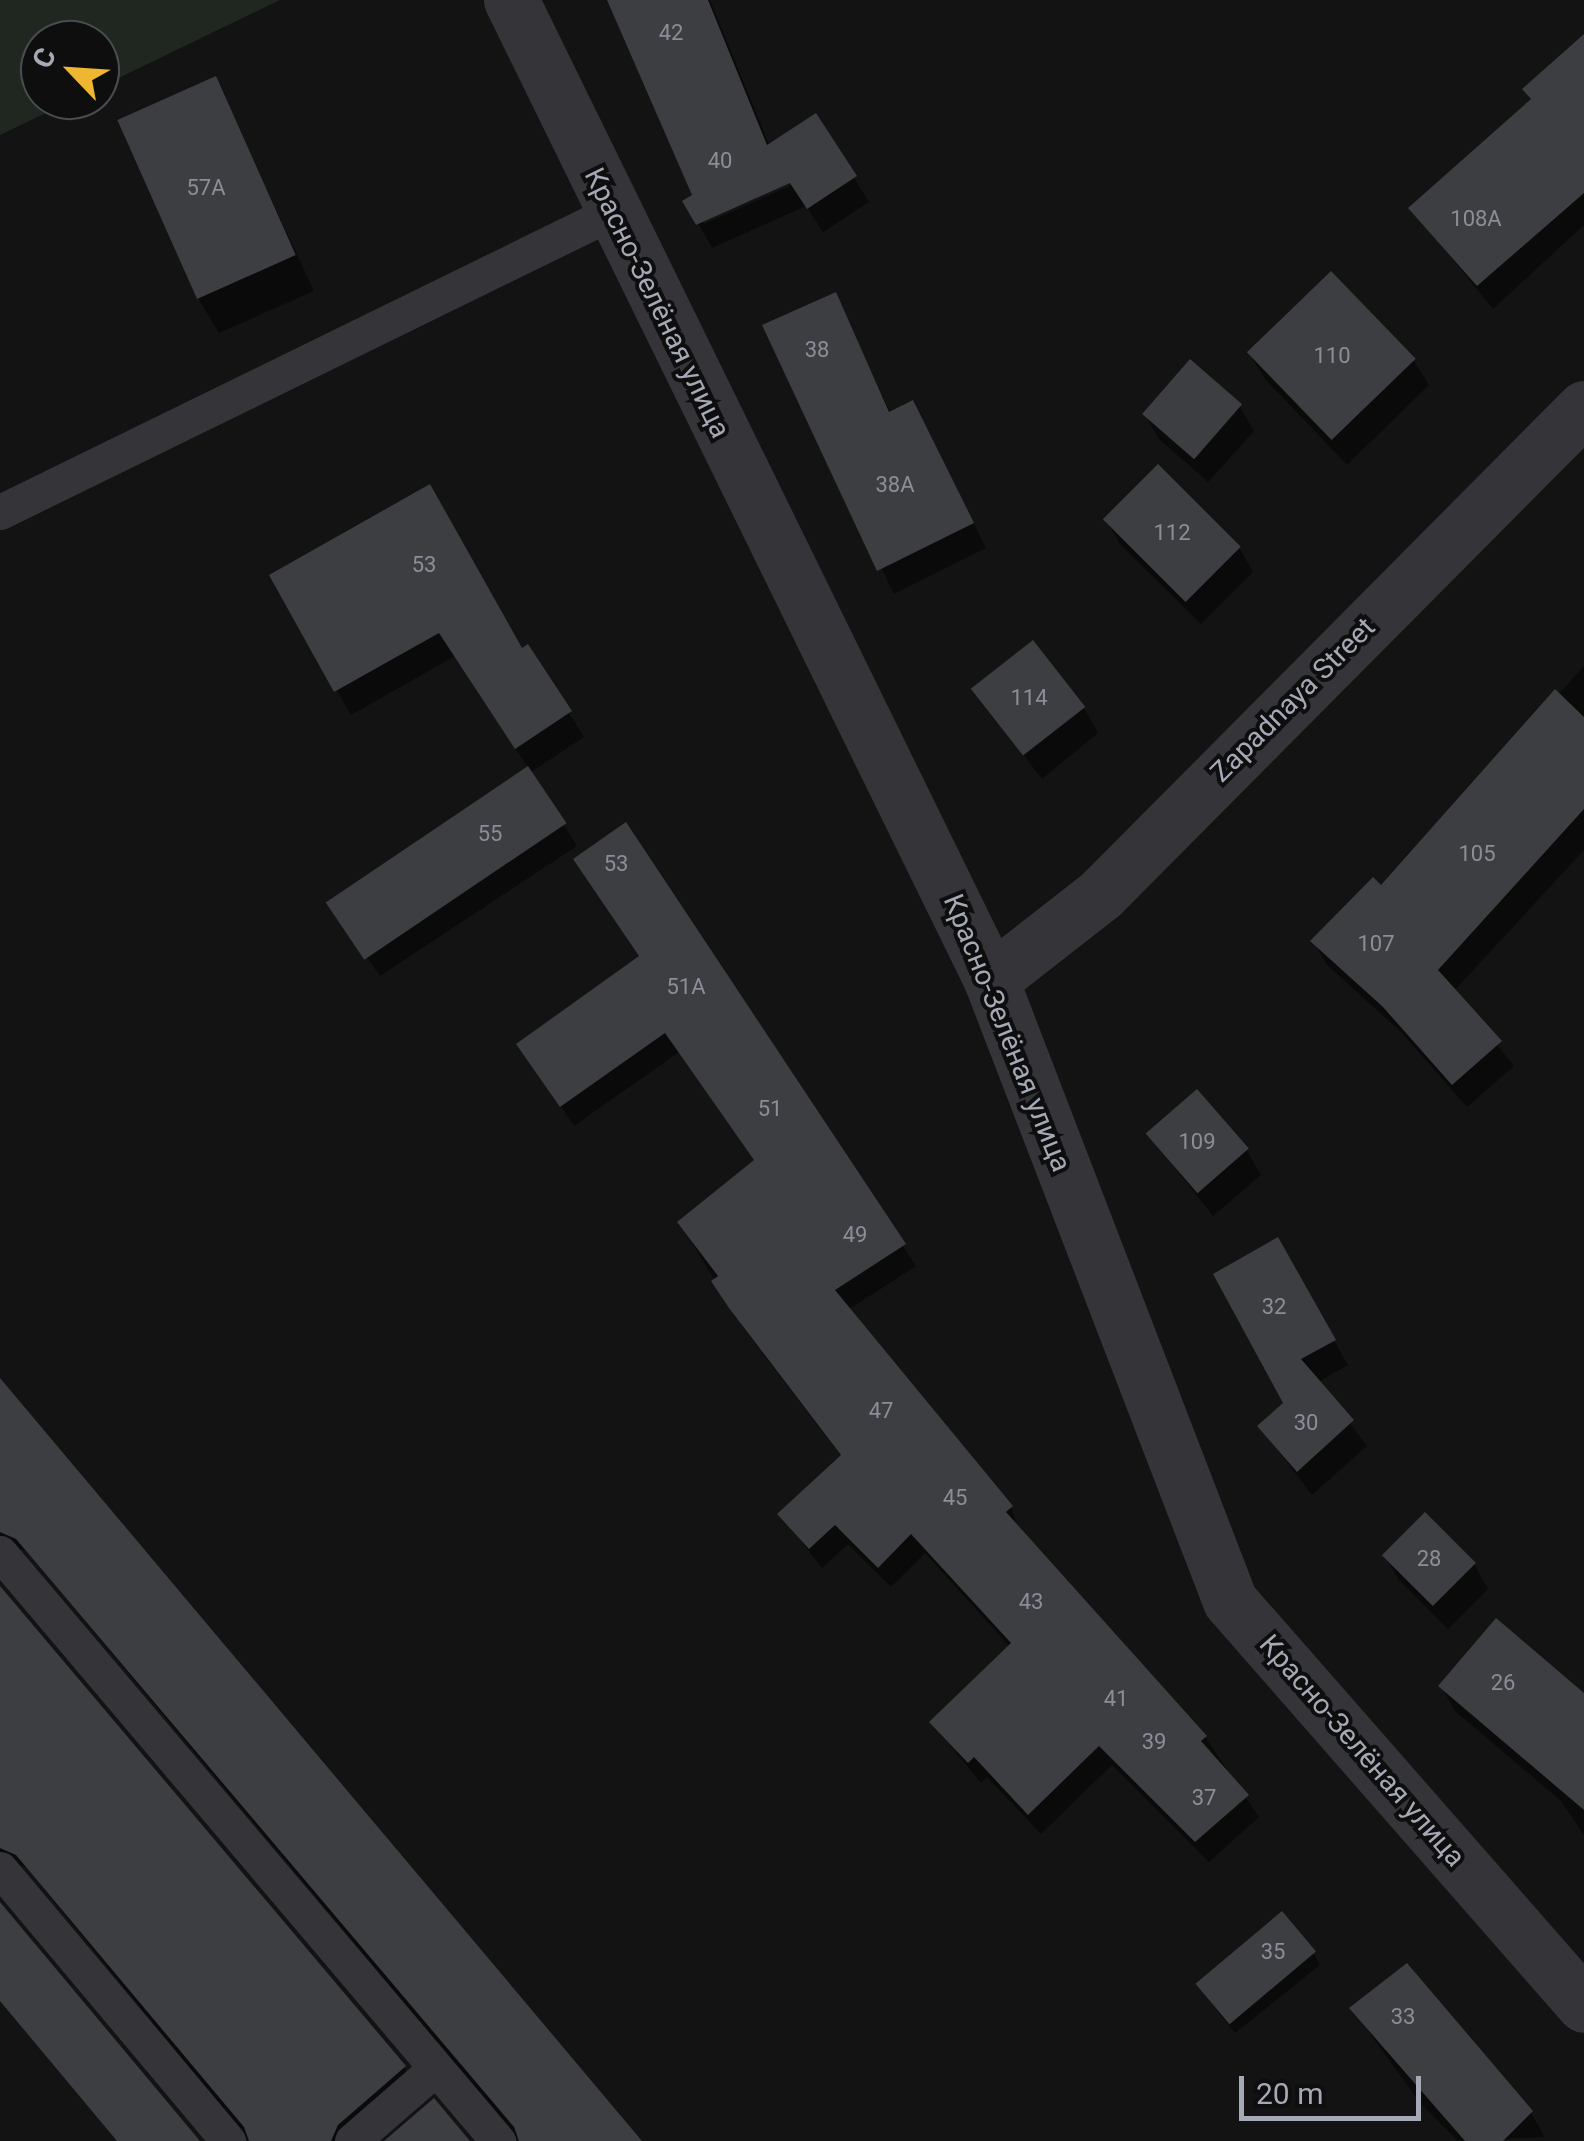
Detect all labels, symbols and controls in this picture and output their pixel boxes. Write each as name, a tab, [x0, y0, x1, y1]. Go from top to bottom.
north arrow	[20, 20, 120, 120]
house number: 42	[659, 20, 683, 46]
text: С	[25, 43, 63, 73]
house number: 40	[708, 148, 732, 174]
street label: Красно-Зелёная улица	[577, 163, 737, 443]
house number: 57А	[186, 175, 226, 201]
house number: 108А	[1450, 206, 1502, 232]
house number: 38	[805, 337, 829, 363]
house number: 110	[1313, 343, 1351, 369]
house number: 38А	[875, 472, 915, 498]
house number: 112	[1153, 520, 1191, 546]
house number: 53	[412, 552, 436, 578]
street label: Zapadnaya Street	[1204, 611, 1382, 789]
house number: 114	[1010, 685, 1048, 711]
house number: 55	[478, 821, 502, 847]
house number: 105	[1458, 841, 1496, 867]
house number: 53	[604, 851, 628, 877]
street label: Красно-Зелёная улица	[936, 889, 1078, 1177]
house number: 107	[1357, 931, 1395, 957]
house number: 51А	[666, 974, 706, 1000]
house number: 51	[758, 1096, 782, 1122]
house number: 109	[1178, 1129, 1216, 1155]
house number: 49	[843, 1222, 867, 1248]
house number: 32	[1262, 1294, 1286, 1320]
house number: 47	[869, 1398, 893, 1424]
house number: 30	[1294, 1410, 1318, 1436]
house number: 45	[943, 1485, 967, 1511]
house number: 28	[1417, 1546, 1441, 1572]
house number: 43	[1019, 1589, 1043, 1615]
street label: Красно-Зелёная улица	[1252, 1628, 1472, 1874]
house number: 26	[1491, 1670, 1515, 1696]
house number: 41	[1104, 1686, 1128, 1712]
house number: 39	[1142, 1729, 1166, 1755]
house number: 37	[1192, 1785, 1216, 1811]
house number: 35	[1261, 1939, 1285, 1965]
house number: 33	[1391, 2004, 1415, 2030]
scale bar	[1244, 2056, 1426, 2118]
text: 20 m	[1256, 2076, 1323, 2111]

